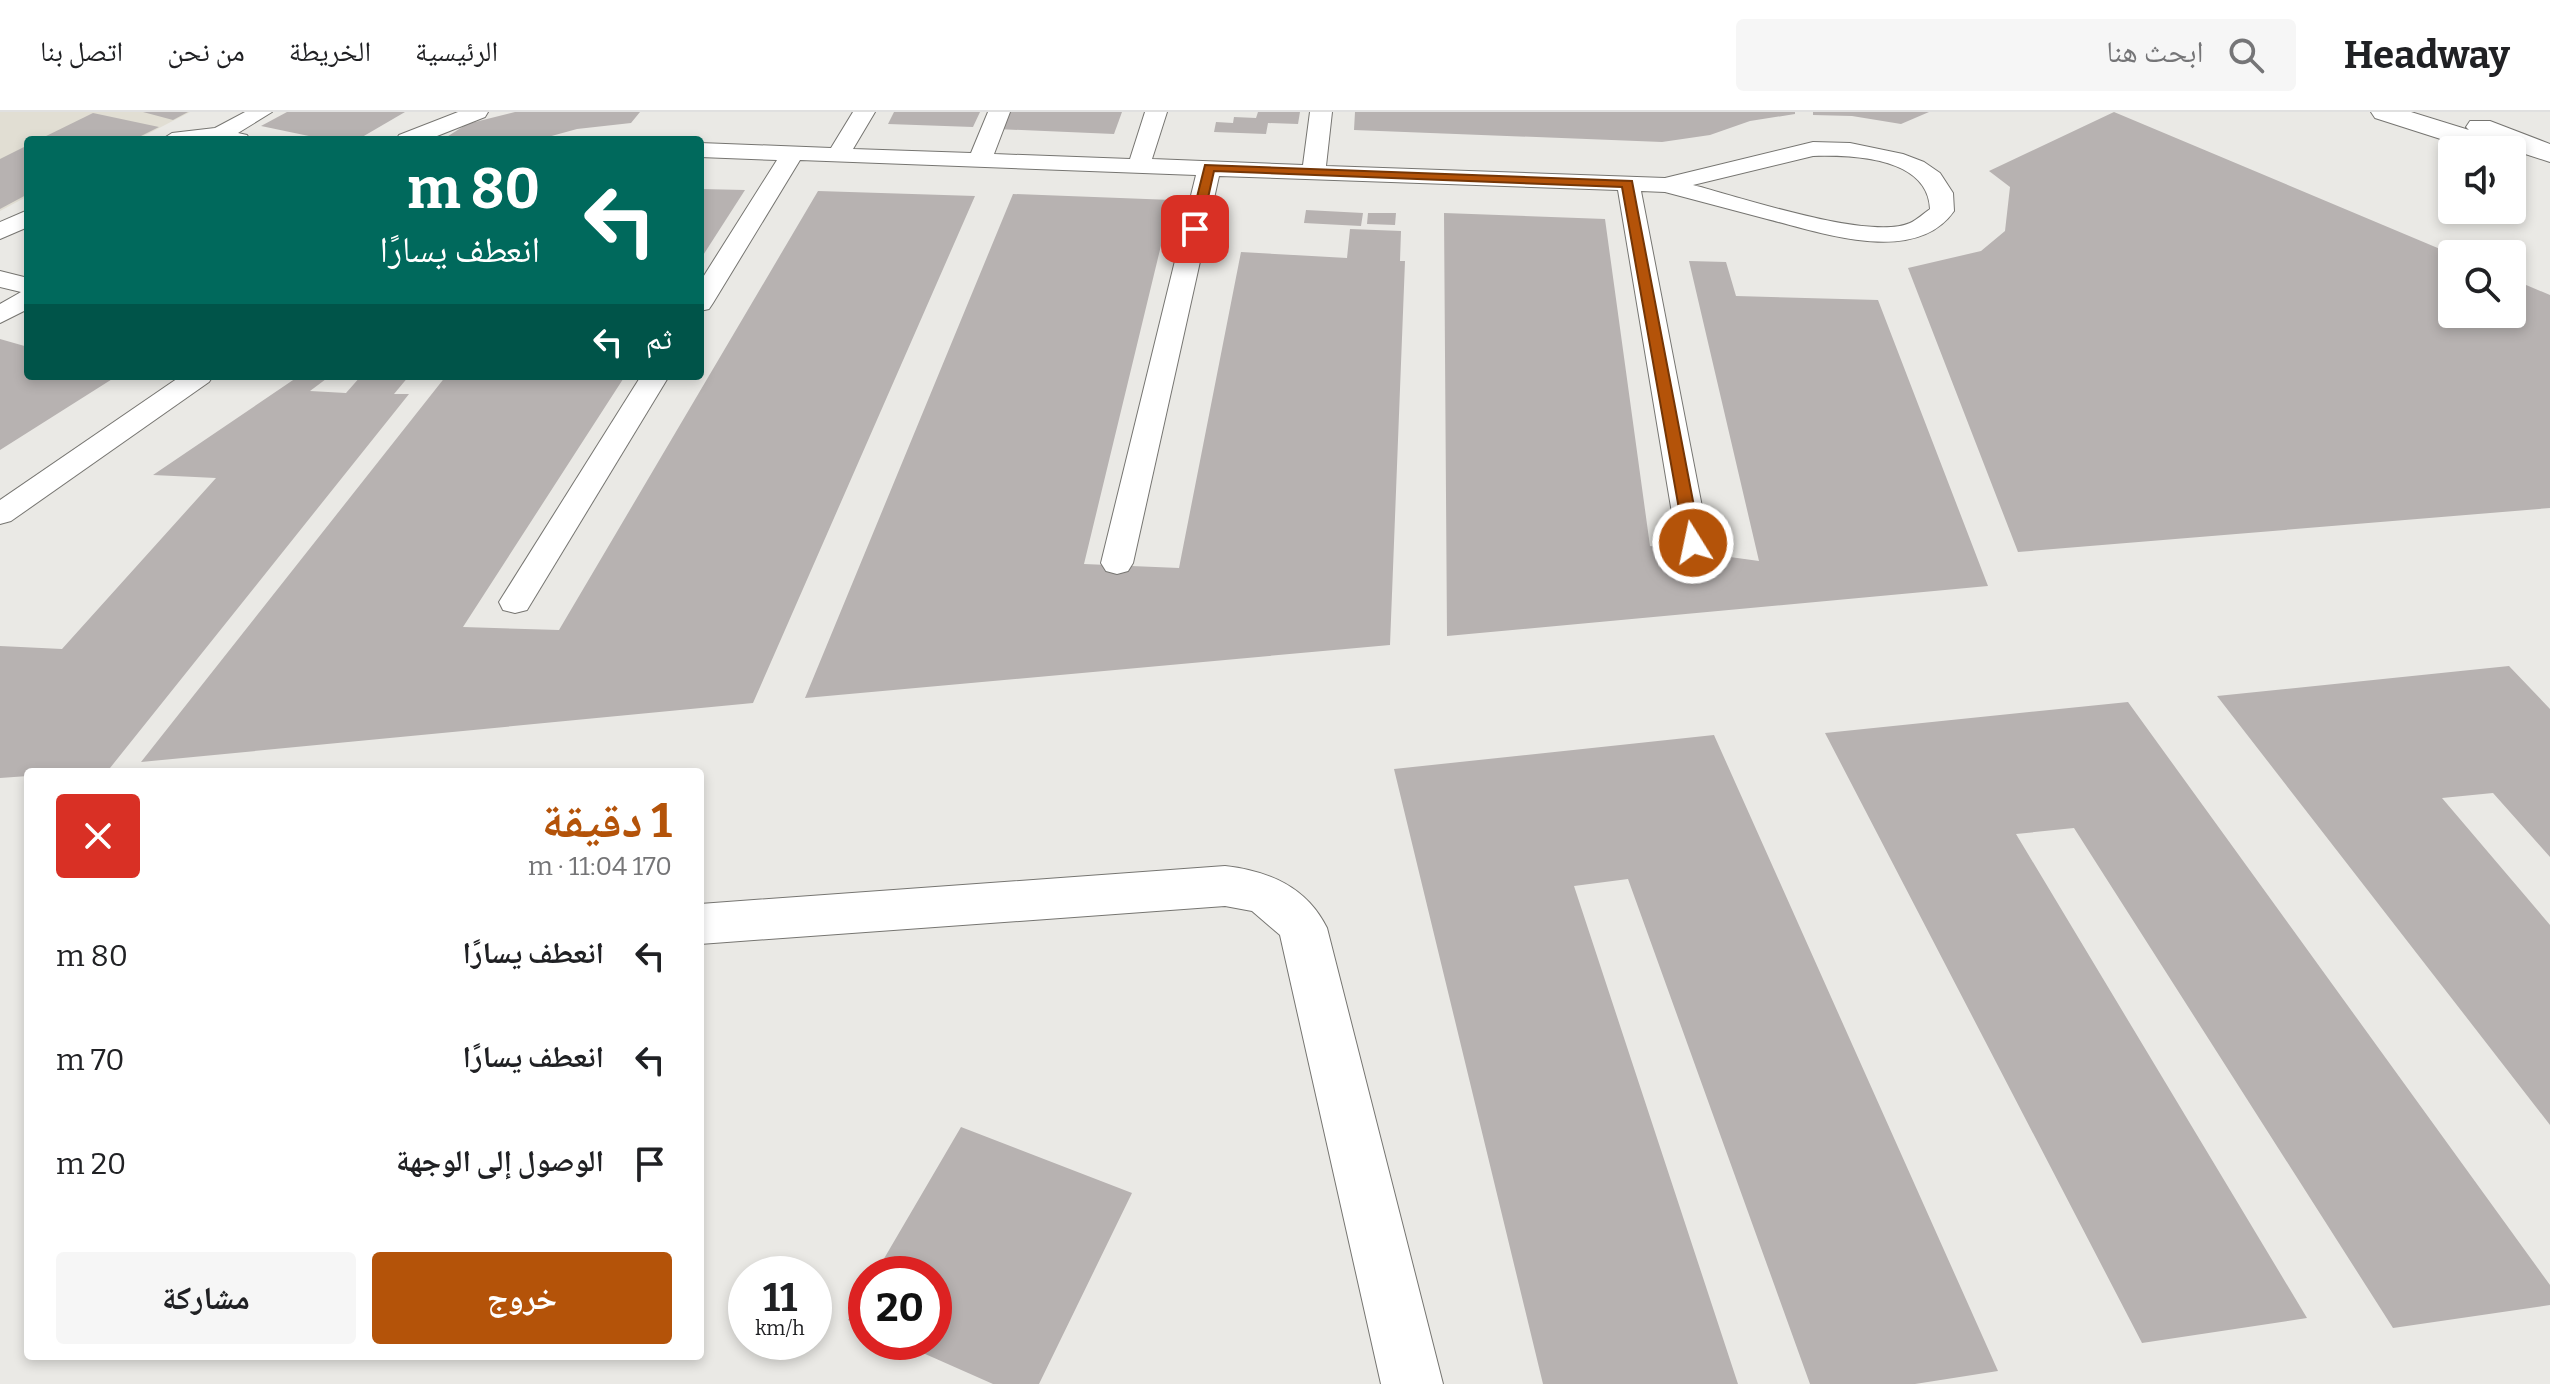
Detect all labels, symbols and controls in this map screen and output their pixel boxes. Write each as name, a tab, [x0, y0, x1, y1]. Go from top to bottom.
search box	[1736, 19, 2296, 91]
text: Headway	[2344, 32, 2510, 78]
icon: search	[2224, 33, 2268, 77]
text: ابحث هنا	[2106, 34, 2204, 70]
text: اتصل بنا	[40, 35, 123, 68]
text: من نحن	[167, 35, 245, 68]
text: الخريطة	[289, 35, 371, 68]
text: الرئيسية	[415, 35, 498, 68]
map controls	[2438, 136, 2526, 328]
button: sound	[2438, 136, 2526, 224]
text: 80 m	[407, 156, 540, 223]
icon: left	[568, 168, 672, 272]
pin	[1161, 195, 1229, 263]
icon: arrive	[1173, 207, 1217, 251]
text: انعطف يسارًا	[380, 228, 540, 272]
button: search	[2438, 240, 2526, 328]
icon: left	[586, 320, 630, 364]
text: ثم	[646, 321, 672, 357]
position arrow	[1651, 501, 1735, 585]
text: 1 دقيقة	[542, 792, 672, 850]
button: close	[56, 794, 140, 878]
text: 170 m · 11:04	[528, 851, 672, 882]
icon: left	[628, 934, 672, 978]
text: انعطف يسارًا	[463, 935, 604, 971]
text: 80 m	[56, 938, 128, 974]
icon: left	[628, 1038, 672, 1082]
text: انعطف يسارًا	[463, 1039, 604, 1075]
text: 70 m	[56, 1042, 124, 1078]
icon: arrive	[628, 1142, 672, 1186]
text: الوصول إلى الوجهة	[396, 1143, 604, 1179]
text: 20 m	[56, 1146, 126, 1182]
button: مشاركة	[56, 1252, 356, 1344]
button: خروج	[372, 1252, 672, 1344]
speed limit sign: 20	[848, 1256, 952, 1360]
text: 11	[763, 1274, 797, 1322]
text: km/h	[755, 1316, 805, 1340]

